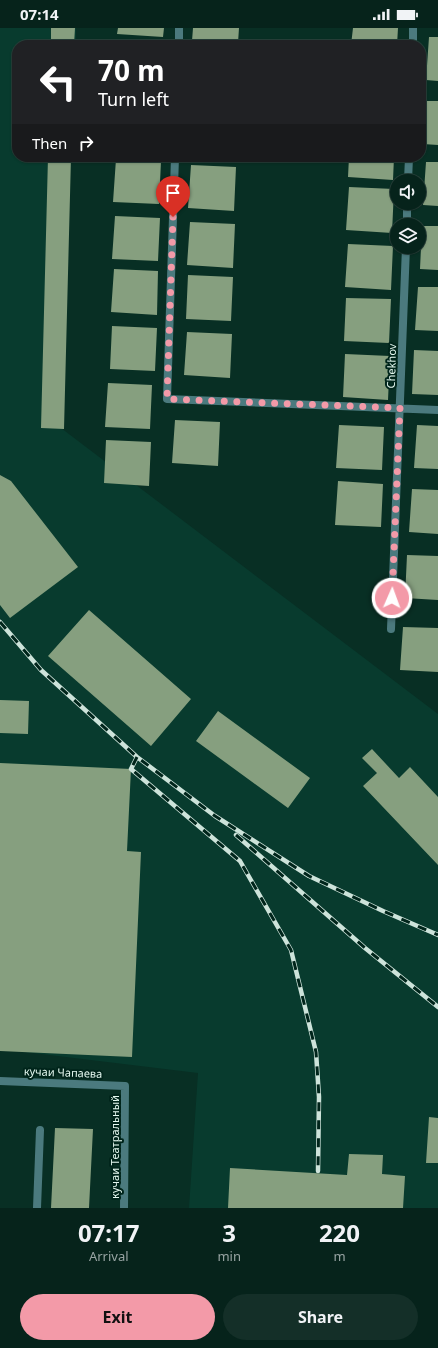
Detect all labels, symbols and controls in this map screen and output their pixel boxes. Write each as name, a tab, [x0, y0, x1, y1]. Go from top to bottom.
text: 07:14	[20, 4, 59, 24]
text: 70 m	[98, 51, 165, 89]
icon: left	[32, 56, 84, 108]
text: Turn left	[98, 87, 169, 111]
icon: right	[75, 132, 97, 154]
text: Then	[32, 133, 67, 153]
map controls	[390, 174, 426, 254]
button: sound	[390, 174, 426, 210]
pin	[156, 176, 190, 217]
icon: arrive	[162, 182, 184, 204]
button: layers	[390, 218, 426, 254]
street label: Chekhov	[383, 343, 399, 389]
position arrow	[371, 577, 413, 619]
street label: кучаи Чапаева	[24, 1063, 102, 1081]
street label: кучаи Театральный	[107, 1095, 122, 1199]
text: 07:17	[78, 1216, 140, 1249]
text: 3	[222, 1216, 236, 1249]
text: 220	[319, 1216, 360, 1249]
text: Arrival	[89, 1247, 129, 1265]
text: min	[217, 1247, 241, 1265]
text: m	[333, 1247, 346, 1265]
button: Exit	[20, 1294, 215, 1340]
button: Share	[223, 1294, 418, 1340]

